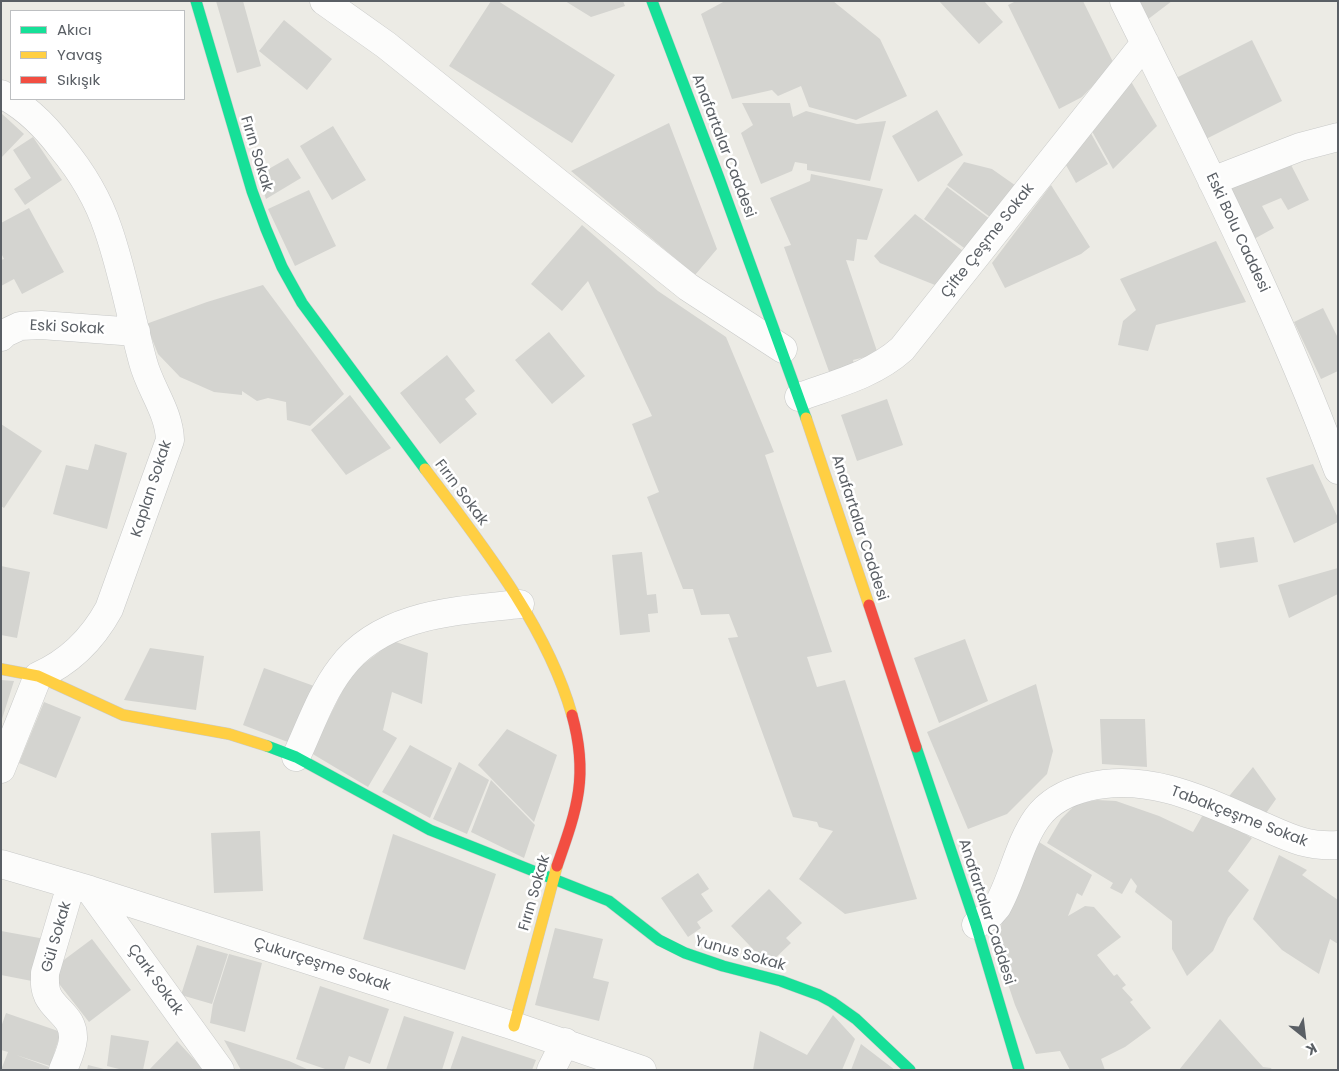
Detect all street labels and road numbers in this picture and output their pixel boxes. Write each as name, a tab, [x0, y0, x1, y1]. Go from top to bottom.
street label: Anafartalar Caddesi	[687, 72, 759, 220]
street label: Fırın Sokak	[236, 114, 276, 194]
street label: Eski Bolu Caddesi	[1201, 170, 1273, 296]
street label: Çifte Çeşme Sokak	[938, 180, 1038, 302]
street label: Eski Sokak	[29, 317, 105, 339]
street label: Kaplan Sokak	[128, 438, 176, 540]
street label: Anafartalar Caddesi	[827, 453, 891, 603]
street label: Fırın Sokak	[430, 456, 492, 530]
street label: Tabakçeşme Sokak	[1168, 783, 1310, 851]
street label: Anafartalar Caddesi	[954, 837, 1018, 987]
street label: Fırın Sokak	[516, 853, 554, 933]
street label: Gül Sokak	[38, 899, 76, 975]
street label: Yunus Sokak	[693, 932, 787, 976]
street label: Çukurçeşme Sokak	[251, 934, 393, 996]
street label: Çark Sokak	[123, 941, 187, 1019]

